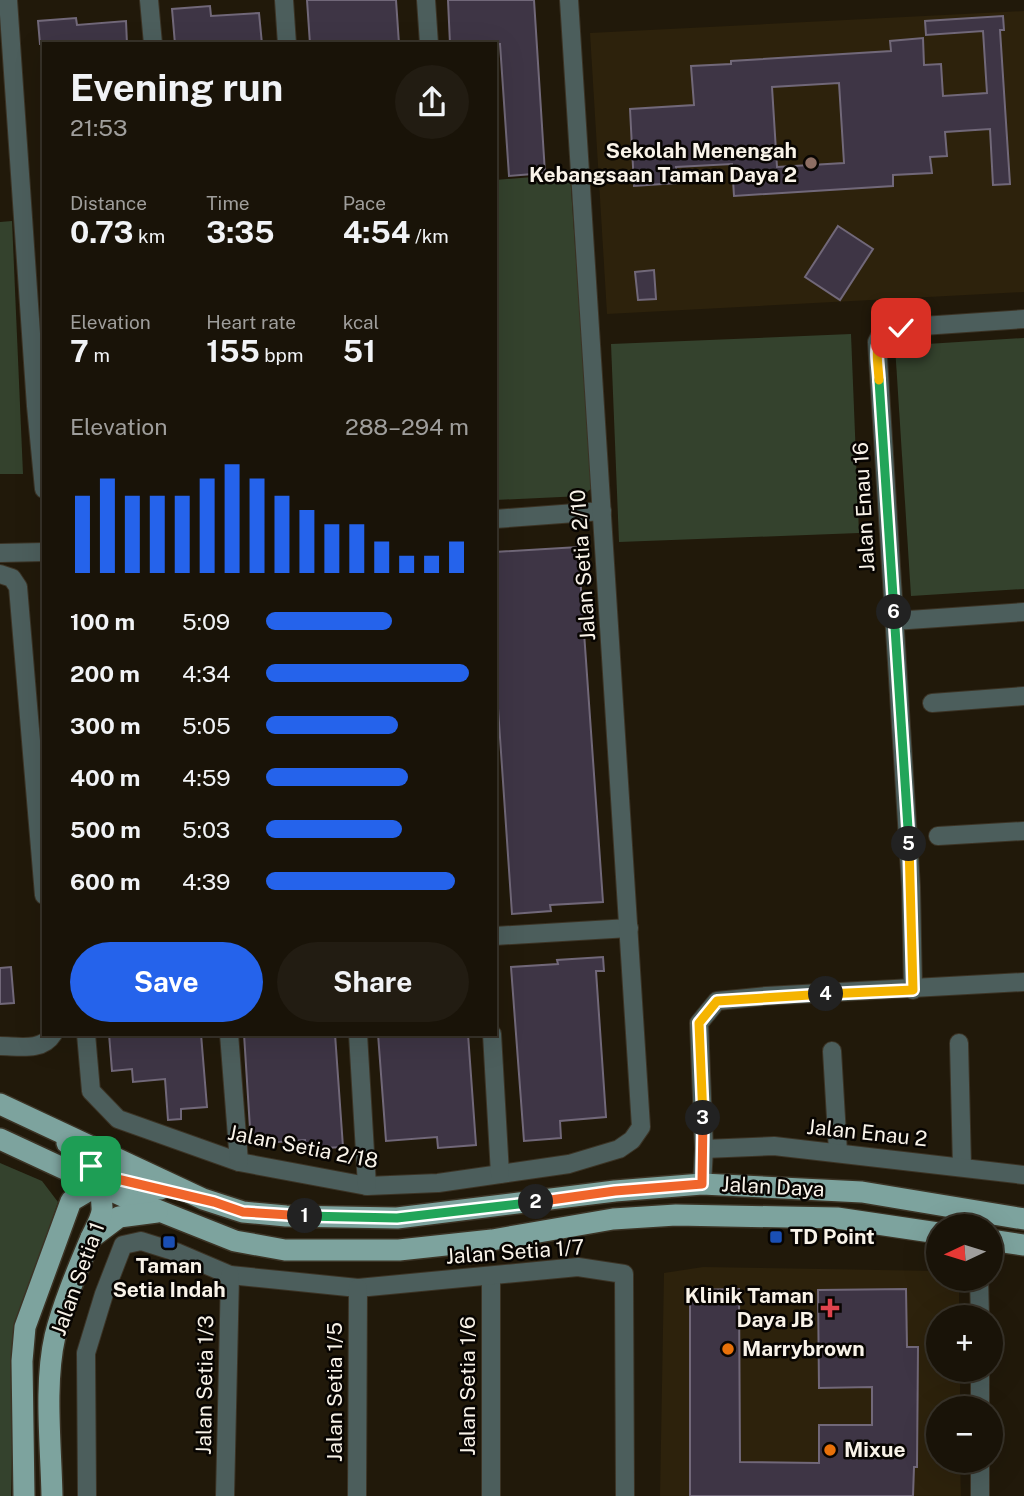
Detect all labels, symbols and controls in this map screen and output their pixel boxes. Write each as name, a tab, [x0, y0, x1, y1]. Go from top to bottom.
text: Evening run	[70, 65, 283, 110]
button: share	[395, 65, 469, 139]
text: 21:53	[70, 114, 127, 141]
place label: Sekolah Menengah Kebangsaan Taman Daya 2	[529, 138, 797, 187]
marker: Sekolah Menengah Kebangsaan Taman Daya 2	[803, 155, 819, 171]
text: Distance	[70, 192, 147, 214]
text: Time	[206, 192, 250, 214]
text: Pace	[343, 192, 386, 214]
text: 0.73	[70, 214, 133, 250]
text: 3:35	[206, 214, 275, 250]
text: 4:54	[343, 214, 410, 250]
text: km	[133, 225, 165, 247]
text: /km	[410, 225, 449, 247]
pin	[871, 298, 931, 358]
icon: check	[882, 309, 920, 347]
text: Elevation	[70, 311, 151, 333]
text: Heart rate	[206, 311, 296, 333]
text: kcal	[343, 311, 379, 333]
text: 7	[70, 333, 89, 369]
text: 155	[206, 333, 260, 369]
text: 51	[343, 333, 376, 369]
text: m	[89, 344, 110, 366]
text: bpm	[260, 344, 303, 366]
text: Elevation	[70, 413, 168, 440]
text: 288–294 m	[345, 413, 469, 440]
street label: Jalan Enau 16	[848, 441, 879, 573]
street label: Jalan Setia 2/10	[565, 488, 600, 642]
pin: 6	[876, 594, 912, 630]
text: 6	[887, 600, 900, 622]
text: 100 m	[70, 608, 135, 635]
text: 5:09	[182, 608, 230, 635]
text: 200 m	[70, 660, 140, 687]
text: 4:34	[182, 660, 231, 687]
text: 300 m	[70, 712, 141, 739]
text: 5:05	[182, 712, 231, 739]
text: 400 m	[70, 764, 140, 791]
text: 4:59	[182, 764, 231, 791]
text: 500 m	[70, 816, 141, 843]
text: 5:03	[182, 816, 230, 843]
pin: 5	[892, 826, 926, 862]
text: 5	[902, 832, 915, 854]
text: 600 m	[70, 868, 140, 895]
text: 4:39	[182, 868, 230, 895]
button: Save	[70, 942, 263, 1022]
button: Share	[277, 942, 469, 1022]
pin: 4	[808, 976, 844, 1012]
text: 4	[819, 982, 832, 1004]
pin: 3	[686, 1100, 720, 1136]
text: 3	[696, 1106, 709, 1128]
street label: Jalan Enau 2	[806, 1114, 929, 1151]
street label: Jalan Setia 2/18	[226, 1120, 380, 1173]
pin	[61, 1136, 121, 1196]
icon: arrive	[72, 1147, 110, 1185]
street label: Jalan Daya	[721, 1171, 825, 1202]
pin: 2	[518, 1184, 554, 1220]
text: 2	[529, 1190, 542, 1212]
pin: 1	[288, 1198, 322, 1234]
text: 1	[300, 1204, 309, 1226]
north arrow	[926, 1214, 1003, 1292]
map controls	[926, 1214, 1003, 1473]
street label: Jalan Setia 1	[45, 1219, 110, 1339]
place label: TD Point	[790, 1224, 875, 1249]
marker: TD Point	[768, 1229, 784, 1245]
marker: Taman Setia Indah	[161, 1234, 177, 1250]
street label: Jalan Setia 1/7	[445, 1234, 585, 1269]
place label: Taman Setia Indah	[112, 1253, 226, 1302]
place label: Klinik Taman Daya JB	[685, 1283, 814, 1332]
marker: Klinik Taman Daya JB	[820, 1298, 840, 1318]
button: +	[926, 1305, 1003, 1382]
street label: Jalan Setia 1/3	[191, 1315, 218, 1455]
street label: Jalan Setia 1/6	[455, 1316, 480, 1456]
street label: Jalan Setia 1/5	[322, 1322, 347, 1462]
place label: Marrybrown	[742, 1336, 865, 1361]
marker: Marrybrown	[720, 1341, 736, 1357]
button: −	[926, 1396, 1003, 1473]
place label: Mixue	[844, 1437, 906, 1462]
marker: Mixue	[822, 1442, 838, 1458]

